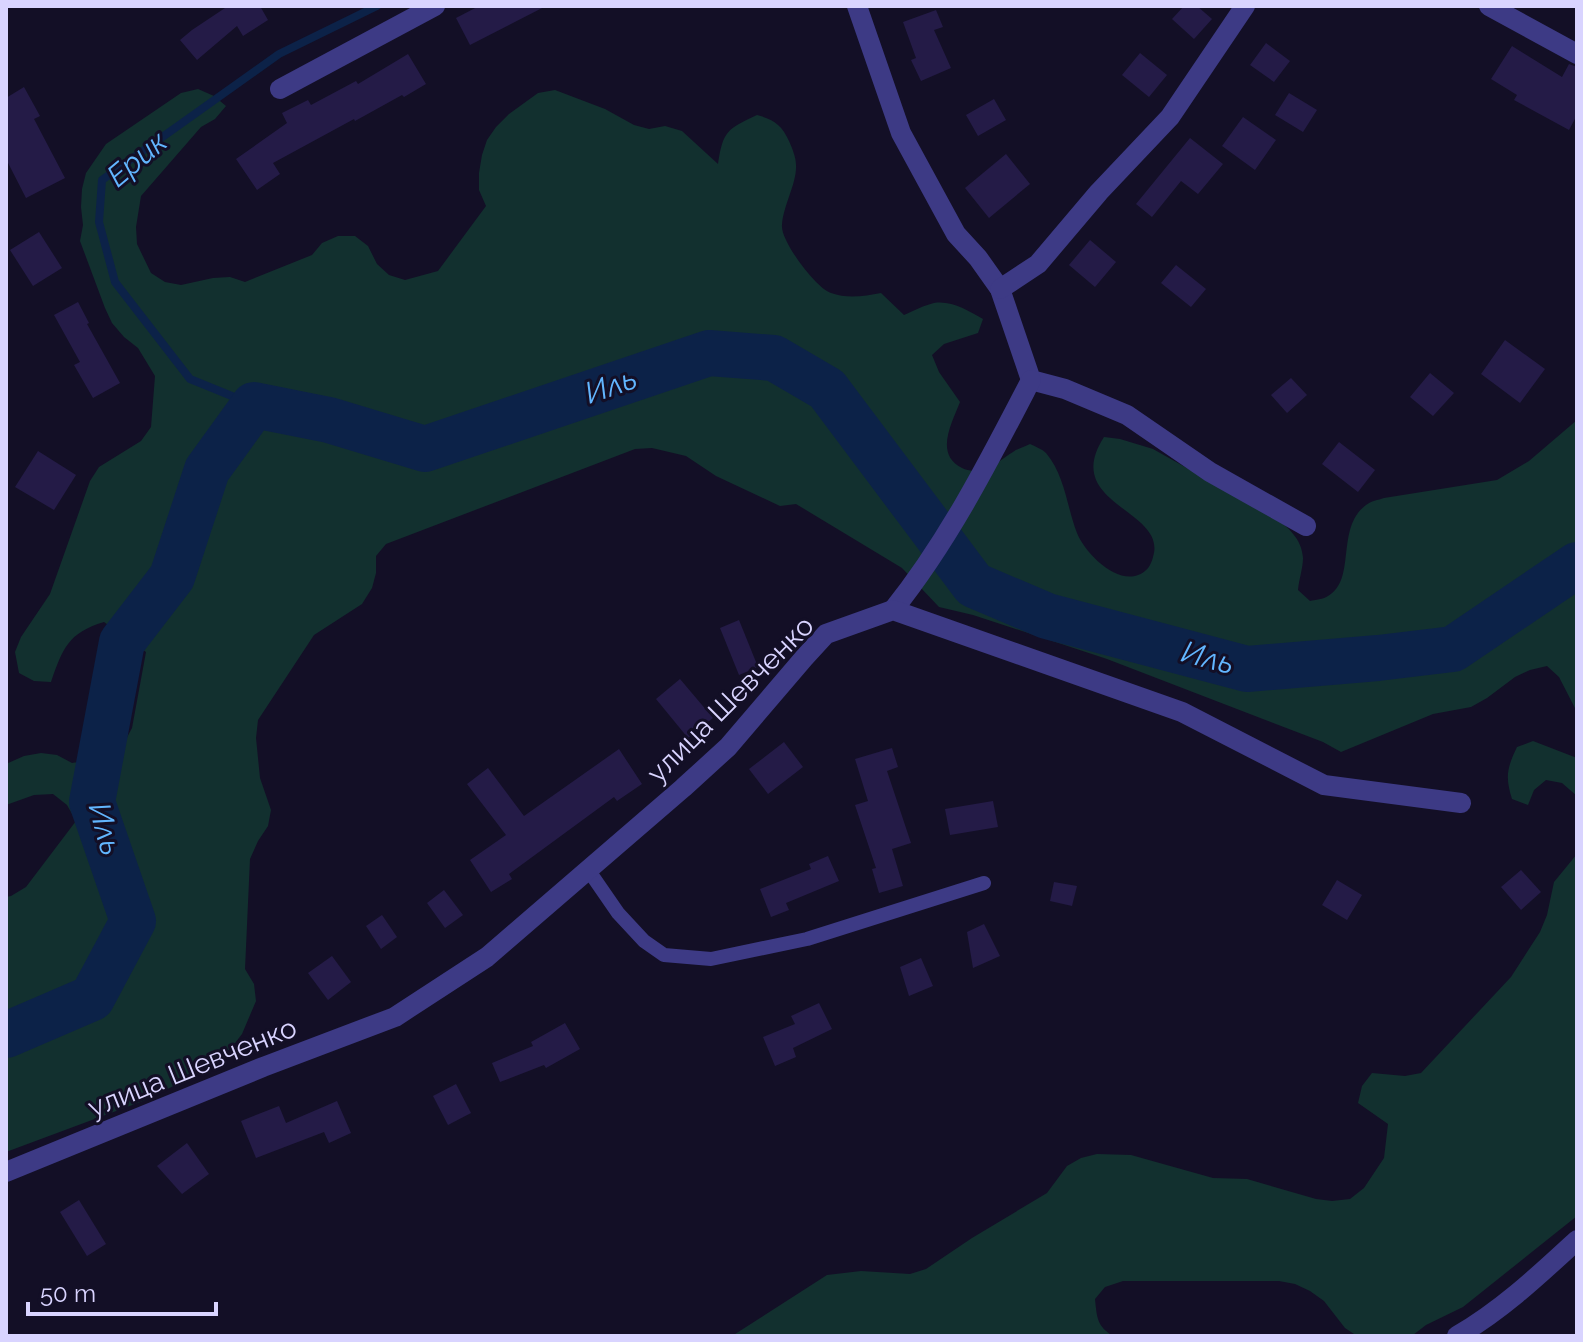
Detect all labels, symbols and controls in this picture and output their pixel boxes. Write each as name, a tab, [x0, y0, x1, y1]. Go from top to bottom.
water label: Ерик	[100, 124, 174, 194]
water label: Иль	[580, 360, 642, 411]
street label: улица Шевченко	[640, 609, 821, 790]
water label: Иль	[1178, 634, 1238, 681]
water label: Иль	[82, 799, 129, 859]
street label: улица Шевченко	[83, 1011, 301, 1124]
scale bar	[28, 1266, 216, 1316]
text: 50 m	[40, 1279, 96, 1308]

